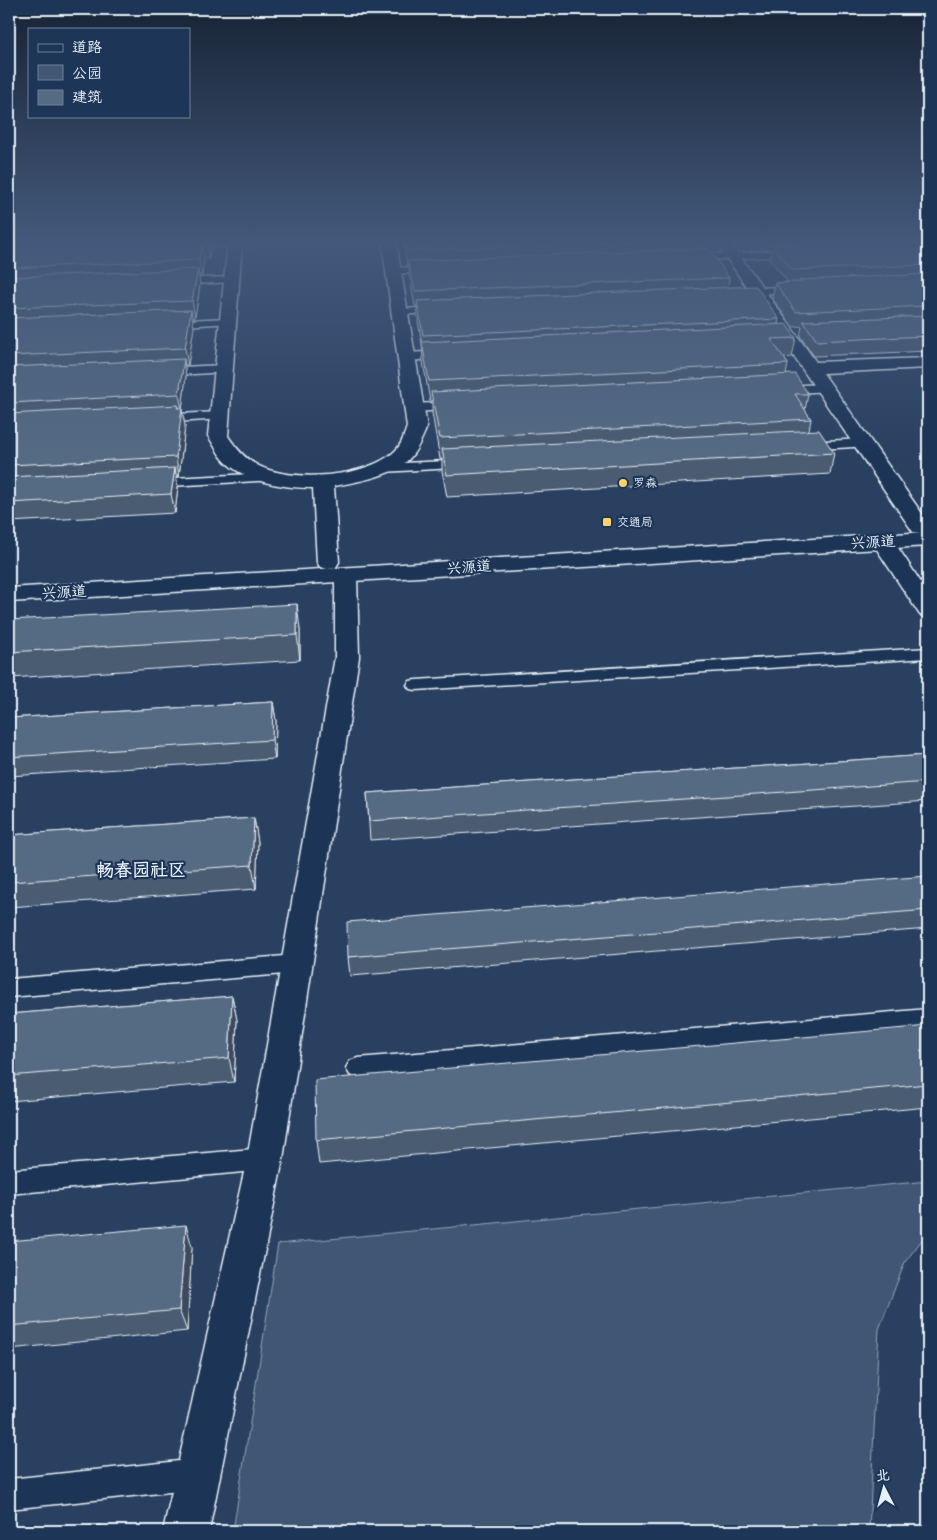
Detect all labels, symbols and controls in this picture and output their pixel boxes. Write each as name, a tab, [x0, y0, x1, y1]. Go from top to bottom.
legend	[28, 28, 190, 118]
text: 道路	[72, 38, 102, 56]
text: 公园	[72, 64, 102, 82]
text: 建筑	[72, 88, 102, 106]
place label: 罗森	[633, 476, 657, 490]
marker: 罗森	[617, 477, 629, 489]
place label: 交通局	[617, 515, 653, 529]
marker: 交通局	[601, 516, 613, 528]
street label: 兴源道	[850, 532, 896, 552]
street label: 兴源道	[446, 556, 492, 578]
street label: 兴源道	[41, 582, 87, 602]
district label: 畅春园社区	[96, 860, 186, 881]
north arrow	[860, 1462, 910, 1512]
text: 北	[875, 1466, 891, 1485]

